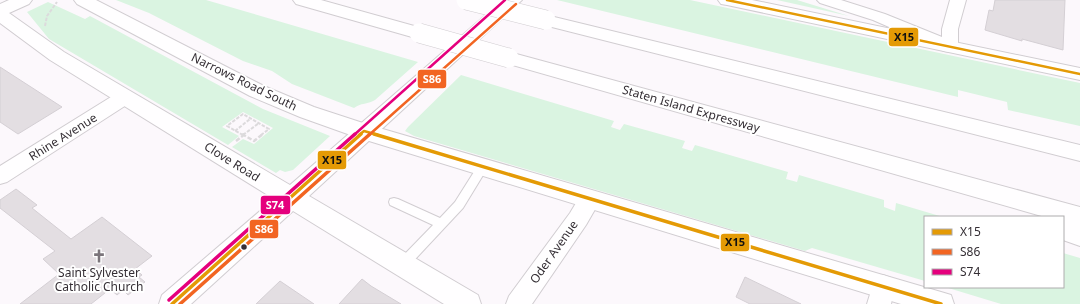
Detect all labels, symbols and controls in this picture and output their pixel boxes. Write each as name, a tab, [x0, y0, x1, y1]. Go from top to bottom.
line badge: X15	[888, 27, 919, 47]
text: X15	[894, 29, 914, 44]
street label: Narrows Road South	[188, 49, 300, 115]
line badge: S86	[417, 69, 447, 89]
text: S86	[423, 71, 441, 86]
street label: Staten Island Expressway	[620, 81, 763, 137]
street label: Rhine Avenue	[25, 109, 100, 164]
street label: Clove Road	[201, 138, 263, 185]
line badge: X15	[317, 150, 347, 170]
text: X15	[322, 152, 342, 167]
line badge: S74	[260, 195, 291, 215]
text: S74	[266, 197, 285, 212]
street label: Oder Avenue	[525, 216, 582, 287]
legend	[924, 216, 1064, 288]
line badge: S86	[249, 219, 279, 239]
text: S86	[255, 221, 273, 236]
text: X15	[960, 223, 981, 240]
line badge: X15	[720, 233, 750, 252]
text: X15	[725, 234, 745, 249]
unlabelled marker	[239, 242, 249, 252]
text: S86	[960, 243, 980, 260]
church icon: Saint Sylvester Catholic Church	[91, 248, 107, 264]
text: S74	[960, 263, 980, 280]
place label: Saint Sylvester Catholic Church	[55, 264, 143, 295]

